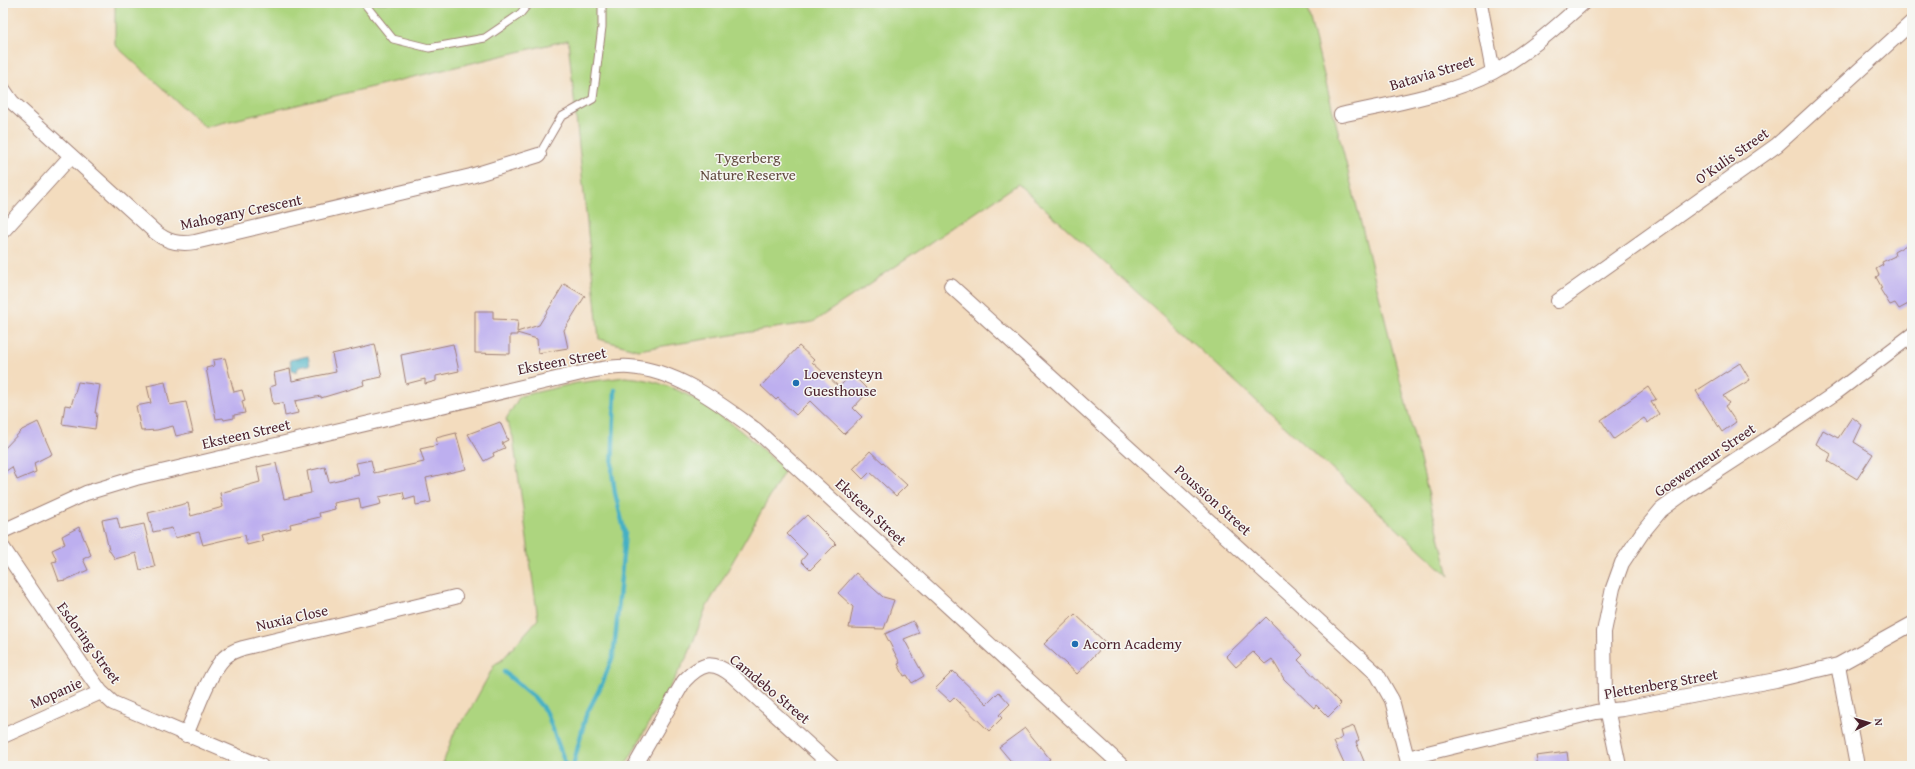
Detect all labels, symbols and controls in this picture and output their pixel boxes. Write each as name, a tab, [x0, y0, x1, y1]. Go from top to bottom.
street label: Batavia Street	[1387, 49, 1478, 95]
street label: O'Kulis Street	[1691, 122, 1773, 189]
park label: Tygerberg Nature Reserve	[700, 147, 796, 185]
street label: Mahogany Crescent	[178, 188, 304, 235]
street label: Eksteen Street	[516, 341, 609, 379]
place label: Loevensteyn Guesthouse	[804, 363, 883, 401]
marker: Loevensteyn Guesthouse	[791, 378, 801, 388]
street label: Eksteen Street	[200, 413, 293, 454]
street label: Goewerneur Street	[1650, 417, 1760, 501]
street label: Poussion Street	[1170, 459, 1257, 540]
street label: Eksteen Street	[831, 473, 912, 551]
street label: Esdoring Street	[52, 597, 127, 689]
street label: Nuxia Close	[254, 599, 330, 636]
place label: Acorn Academy	[1083, 633, 1182, 654]
marker: Acorn Academy	[1070, 639, 1080, 649]
street label: Camdebo Street	[726, 649, 816, 729]
street label: Plettenberg Street	[1602, 663, 1720, 704]
street label: Mopanie	[26, 672, 85, 713]
north arrow	[1849, 703, 1889, 743]
text: N	[1871, 718, 1887, 727]

